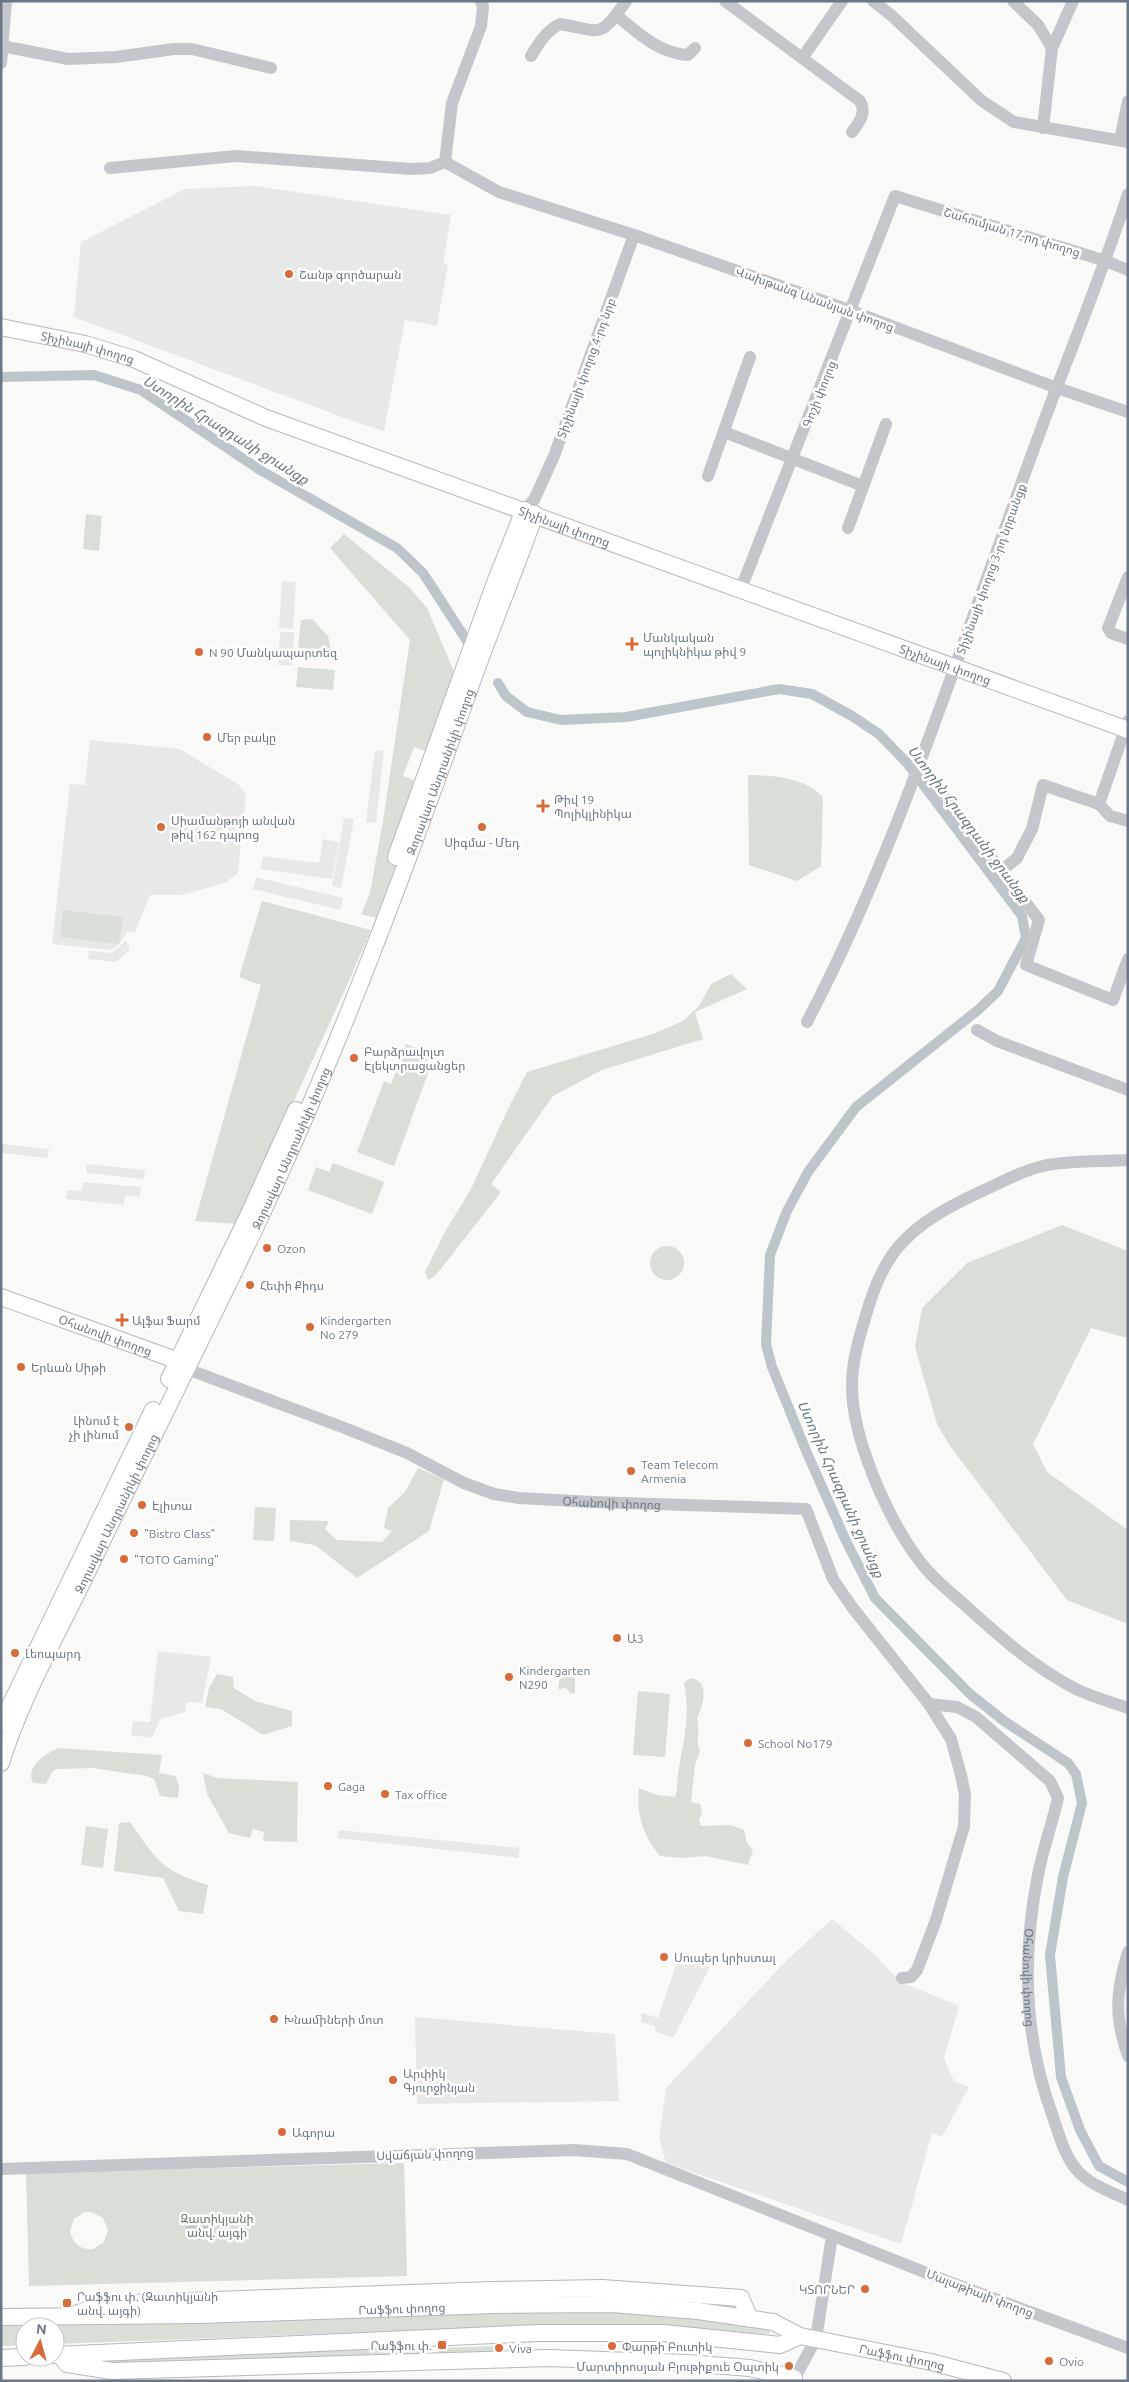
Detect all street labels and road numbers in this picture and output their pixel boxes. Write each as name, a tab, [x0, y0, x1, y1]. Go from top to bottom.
street label: Շահումյան 17-րդ փողոց	[942, 205, 1082, 260]
street label: Վախթանգ Անանյան փողոց	[734, 264, 896, 335]
street label: Տիչինայի փողոց 4-րդ նրբ	[555, 296, 618, 440]
street label: Տիչինայի փողոց	[40, 329, 136, 366]
street label: Գոշի փողոց	[800, 359, 839, 430]
street label: Տիչինայի փողոց 3-րդ նրբանցք	[954, 482, 1029, 657]
street label: Տիչինայի փողոց	[517, 504, 612, 549]
street label: Տիչինայի փողոց	[898, 641, 993, 687]
street label: Զորավար Անդրանիկի փողոց	[403, 687, 476, 856]
street label: Զորավար Անդրանիկի փողոց	[249, 1065, 333, 1231]
street label: Օհանովի փողոց	[57, 1312, 154, 1358]
street label: Զորավար Անդրանիկի փողոց	[72, 1431, 161, 1595]
street label: Օհանովի փողոց	[562, 1494, 661, 1512]
street label: Օհանովի փողոց	[1020, 1928, 1038, 2028]
street label: Սվաճյան փողոց	[376, 2146, 474, 2163]
street label: Մալաթիայի փողոց	[924, 2267, 1035, 2320]
street label: Րաֆֆու փողոց	[358, 2300, 446, 2316]
street label: Րաֆֆու փողոց	[858, 2341, 947, 2373]

